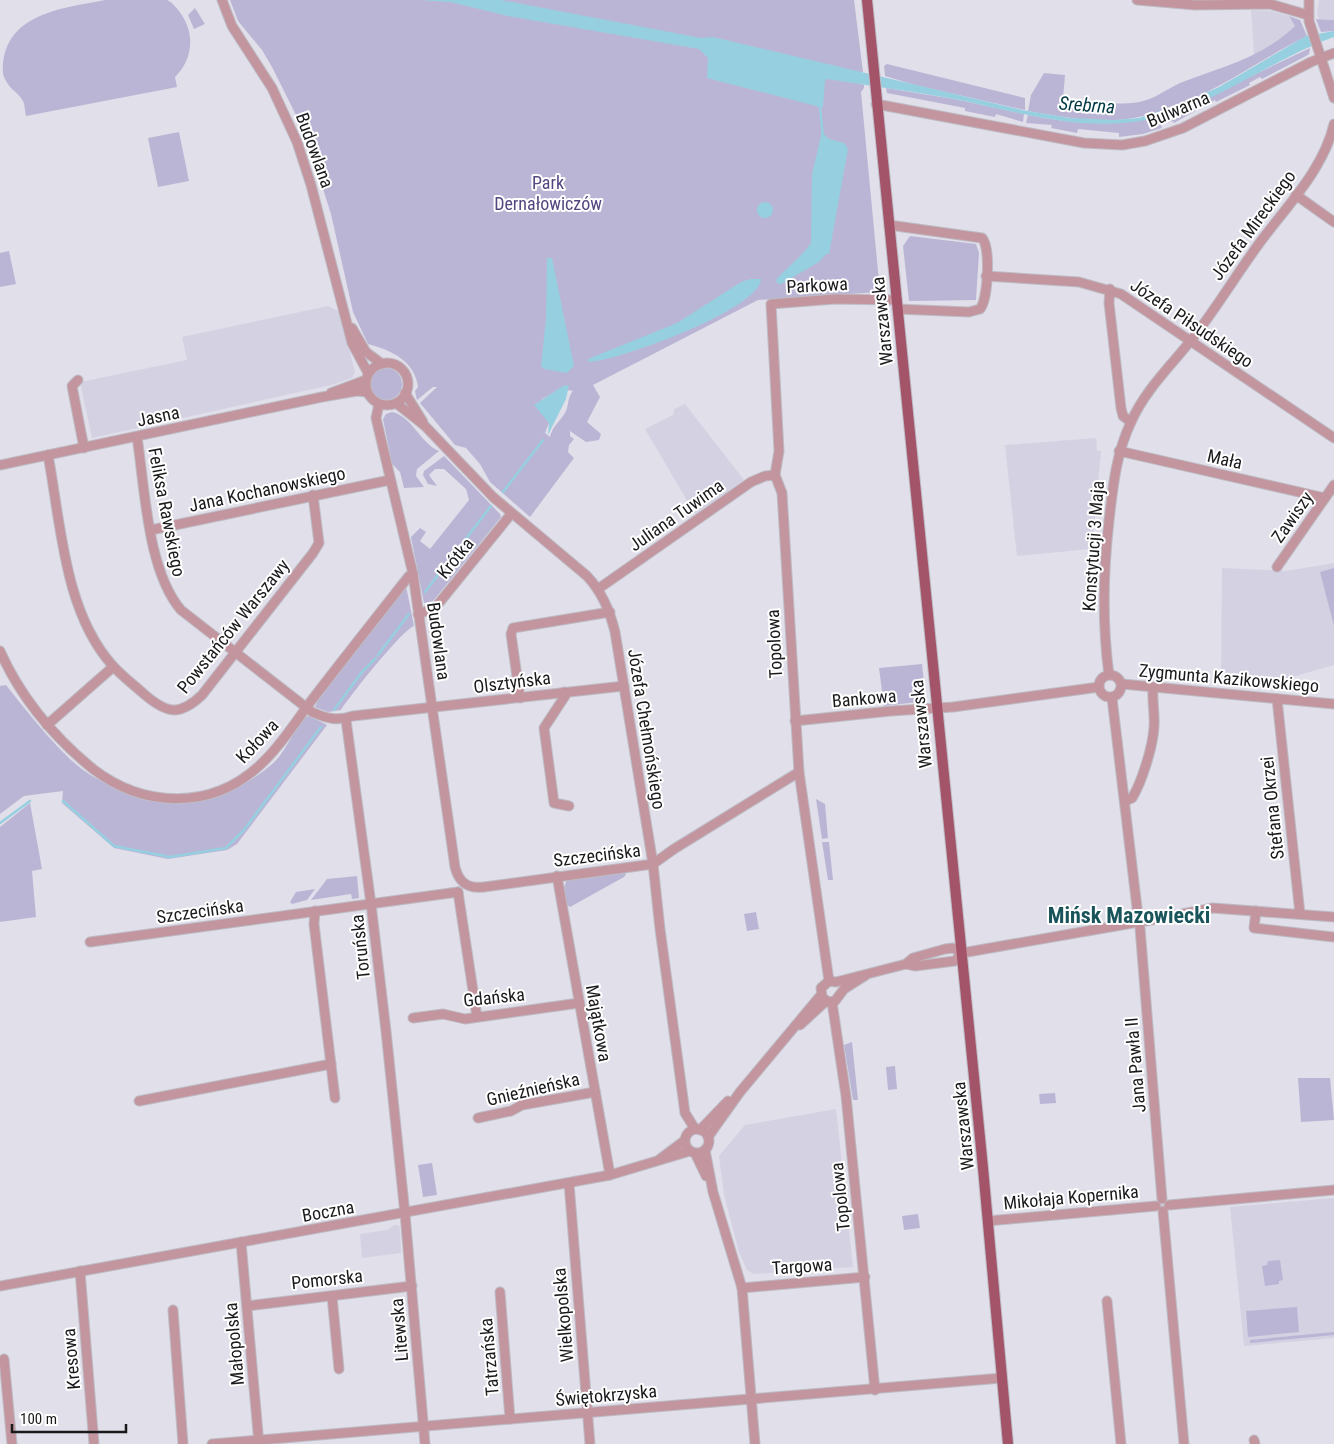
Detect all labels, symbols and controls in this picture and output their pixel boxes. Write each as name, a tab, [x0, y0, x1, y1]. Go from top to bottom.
street label: Bulwarna	[1144, 86, 1212, 132]
water label: Srebrna	[1058, 92, 1116, 118]
street label: Budowlana	[292, 110, 338, 190]
street label: Józefa Mireckiego	[1206, 166, 1300, 284]
park label: Park Dernałowiczów	[494, 172, 602, 214]
street label: Parkowa	[786, 273, 848, 297]
street label: Józefa Piłsudskiego	[1127, 274, 1257, 372]
street label: Warszawska	[867, 276, 897, 366]
street label: Jasna	[135, 401, 181, 431]
street label: Mała	[1205, 445, 1245, 473]
street label: Feliksa Rawskiego	[144, 446, 190, 578]
street label: Jana Kochanowskiego	[187, 462, 347, 516]
street label: Juliana Tuwima	[625, 475, 727, 555]
street label: Konstytucji 3 Maja	[1078, 480, 1108, 612]
street label: Zawiszy	[1267, 487, 1317, 547]
street label: Krótka	[432, 533, 478, 583]
street label: Powstańców Warszawy	[173, 554, 294, 697]
street label: Budowlana	[423, 601, 455, 681]
street label: Topolowa	[762, 609, 786, 679]
street label: Józefa Chełmońskiego	[624, 647, 670, 811]
street label: Zygmunta Kazikowskiego	[1138, 660, 1320, 696]
street label: Olsztyńska	[472, 667, 552, 697]
street label: Warszawska	[906, 679, 936, 769]
street label: Bankowa	[831, 685, 897, 711]
street label: Kołowa	[231, 715, 283, 767]
street label: Stefana Okrzei	[1256, 755, 1288, 861]
street label: Szczecińska	[552, 839, 642, 871]
street label: Szczecińska	[155, 894, 245, 928]
district label: Mińsk Mazowiecki	[1048, 903, 1210, 928]
street label: Toruńska	[346, 913, 374, 981]
street label: Gdańska	[462, 983, 526, 1011]
street label: Majątkowa	[582, 983, 616, 1063]
street label: Jana Pawła II	[1120, 1017, 1150, 1113]
street label: Gnieźnieńska	[484, 1068, 582, 1110]
street label: Warszawska	[948, 1081, 978, 1171]
street label: Topolowa	[826, 1162, 854, 1232]
street label: Mikołaja Kopernika	[1002, 1181, 1140, 1213]
street label: Boczna	[300, 1196, 356, 1226]
street label: Targowa	[771, 1253, 833, 1279]
street label: Pomorska	[290, 1265, 364, 1293]
street label: Wielkopolska	[548, 1267, 578, 1363]
street label: Litewska	[386, 1298, 412, 1362]
street label: Małopolska	[220, 1302, 248, 1386]
street label: Tatrzańska	[475, 1317, 503, 1397]
street label: Kresowa	[58, 1328, 84, 1390]
street label: Świętokrzyska	[554, 1380, 658, 1410]
scale bar	[12, 1402, 126, 1434]
text: 100 m	[20, 1410, 57, 1428]

